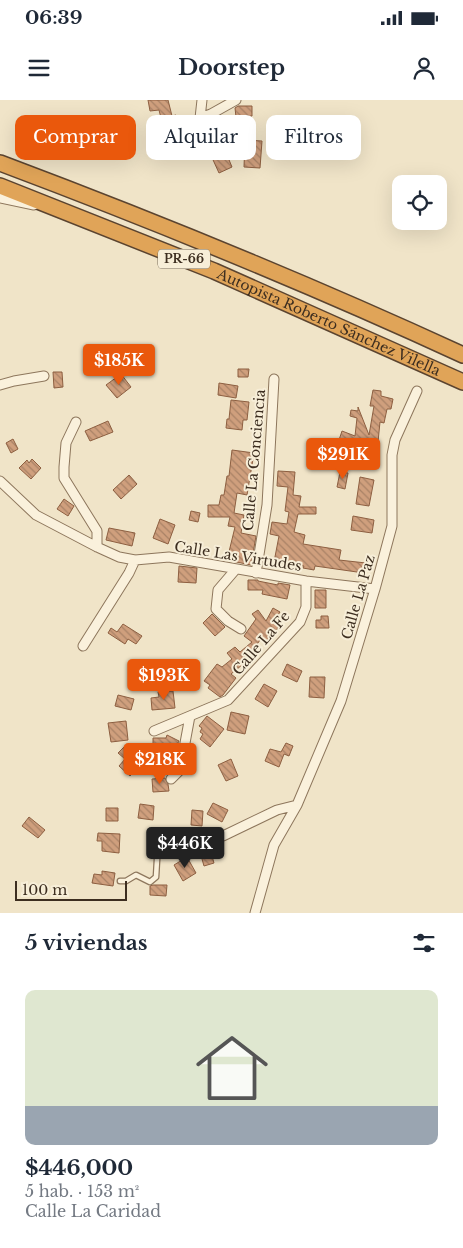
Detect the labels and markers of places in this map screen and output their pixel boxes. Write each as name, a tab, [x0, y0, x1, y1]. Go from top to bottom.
pin: $185K	[84, 344, 154, 386]
pin: $291K	[308, 438, 378, 480]
pin: $193K	[129, 658, 199, 701]
pin: $218K	[125, 742, 195, 785]
pin: $446K	[150, 826, 220, 869]

